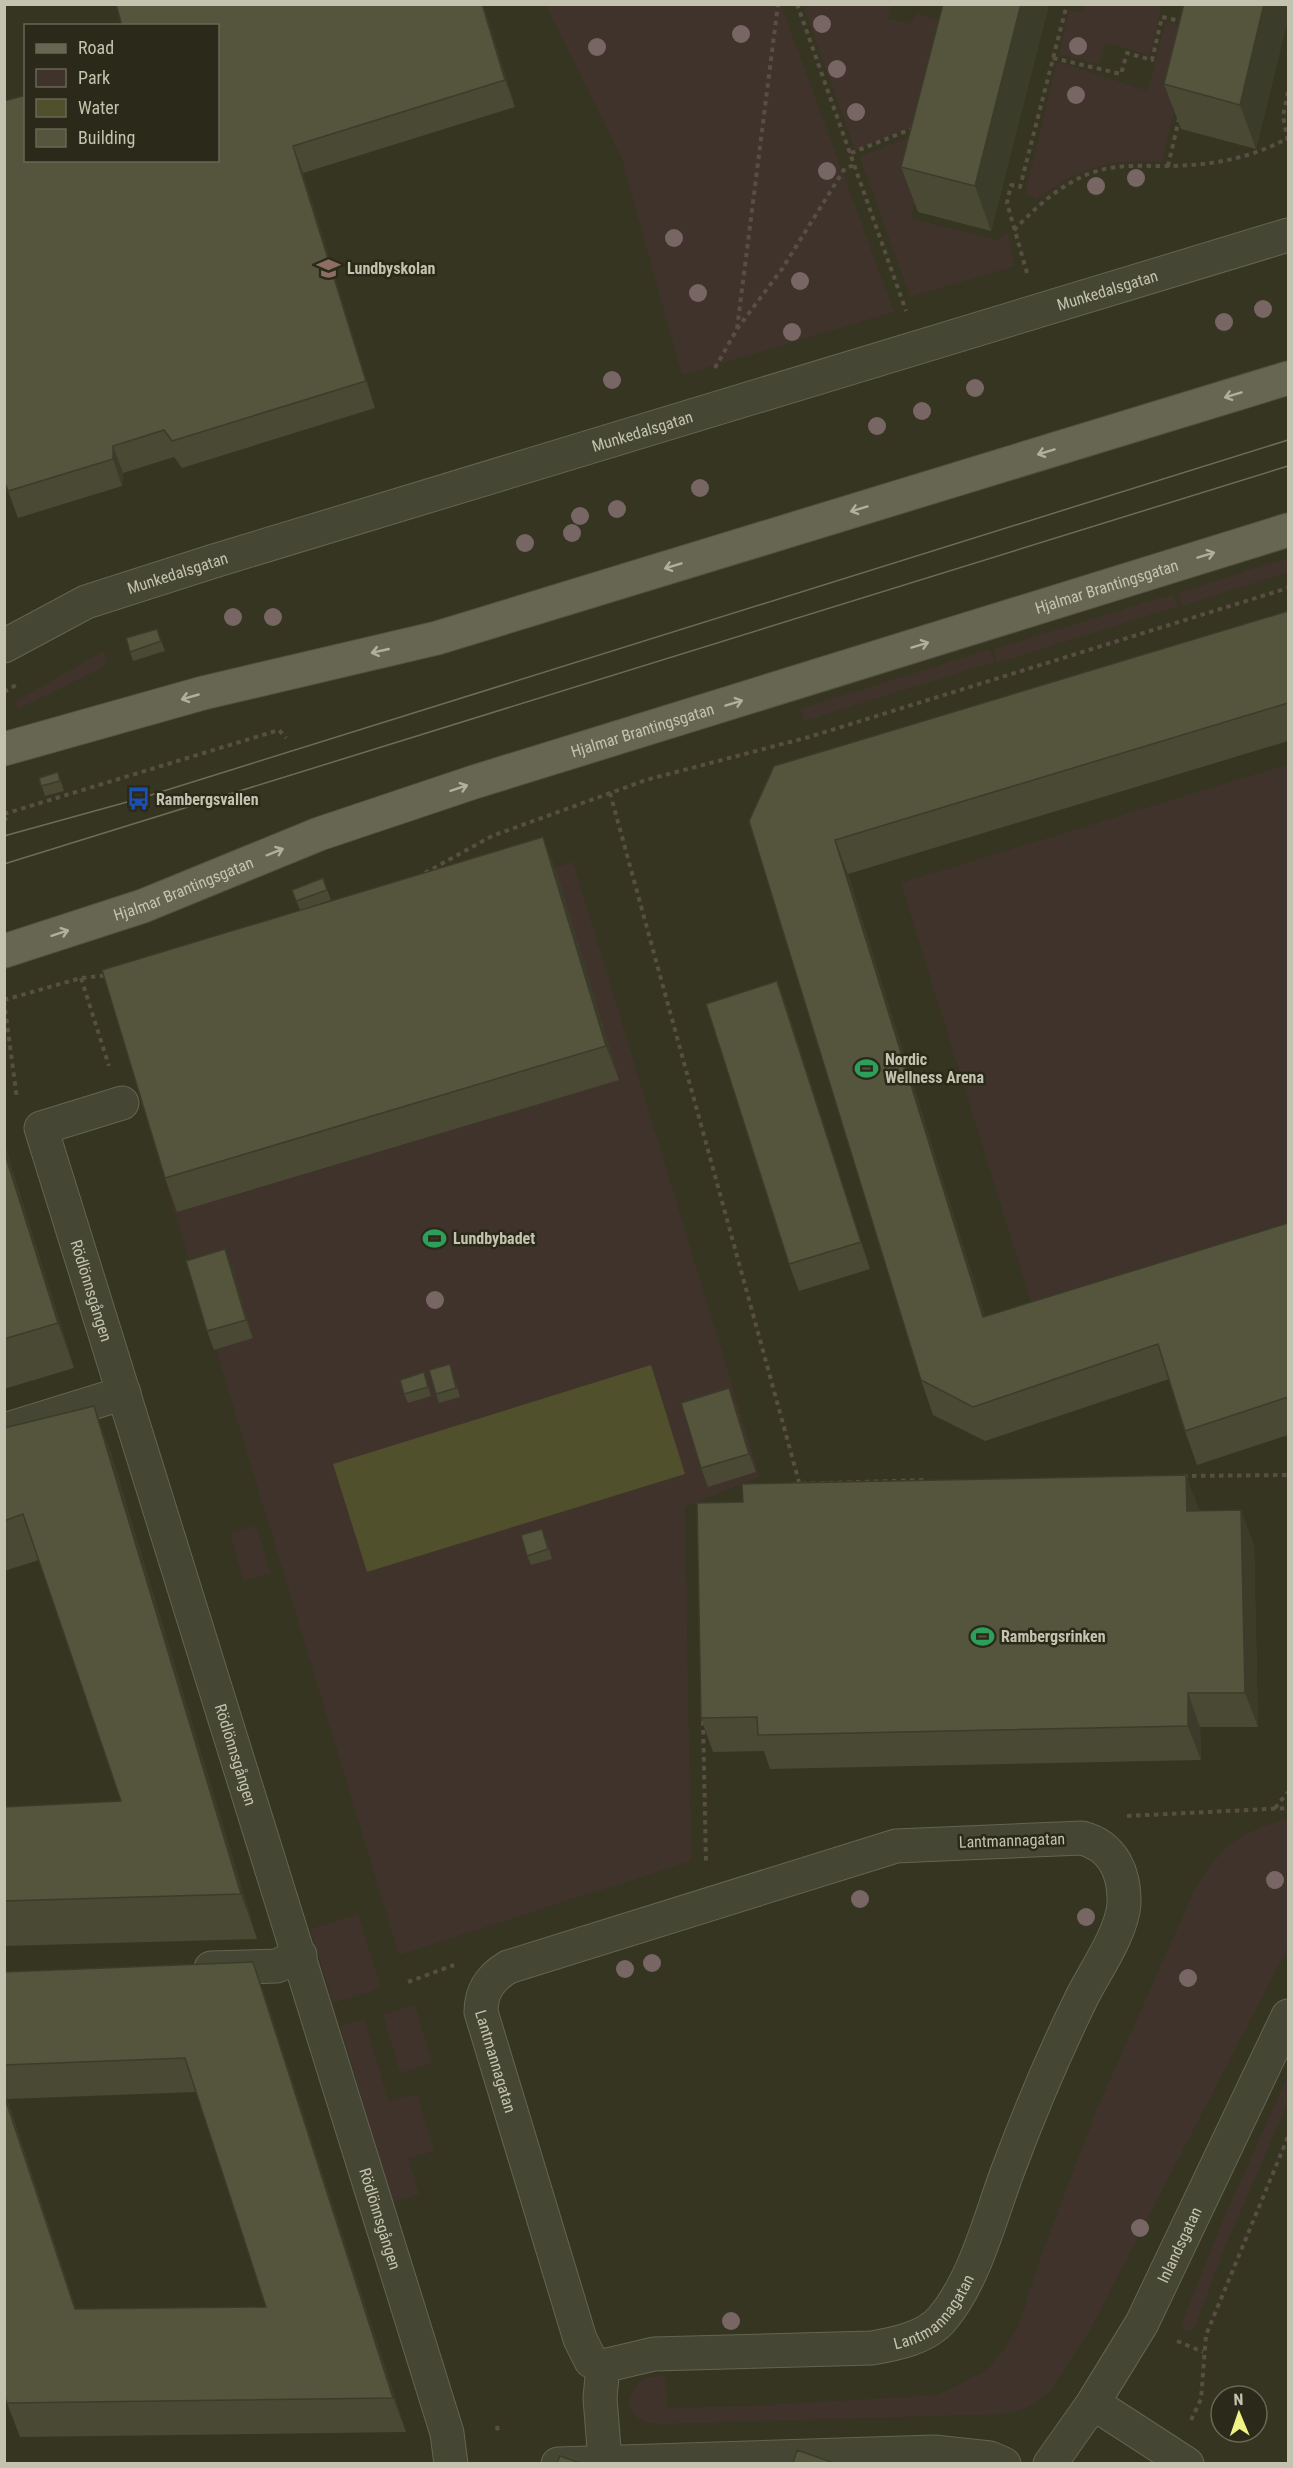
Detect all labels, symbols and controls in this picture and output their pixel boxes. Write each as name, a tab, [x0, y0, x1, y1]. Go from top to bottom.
legend	[24, 24, 219, 162]
text: Road	[78, 37, 114, 58]
text: Park	[78, 67, 110, 88]
text: Water	[78, 97, 120, 118]
text: Building	[78, 127, 135, 148]
school or university icon: Lundbyskolan	[316, 255, 342, 281]
place label: Lundbyskolan	[347, 259, 436, 278]
street label: Munkedalsgatan	[1055, 266, 1160, 315]
one-way arrow	[1223, 390, 1242, 401]
street label: Munkedalsgatan	[590, 407, 695, 456]
one-way arrow	[1037, 447, 1056, 458]
one-way arrow	[850, 504, 869, 515]
street label: Munkedalsgatan	[125, 548, 230, 598]
one-way arrow	[1197, 549, 1216, 560]
street label: Hjalmar Brantingsgatan	[1033, 556, 1181, 618]
one-way arrow	[664, 561, 683, 572]
one-way arrow	[910, 639, 929, 650]
one-way arrow	[370, 646, 389, 658]
one-way arrow	[181, 691, 200, 703]
one-way arrow	[724, 697, 743, 708]
street label: Hjalmar Brantingsgatan	[569, 699, 716, 761]
one-way arrow	[449, 781, 468, 792]
bus stop icon: Rambergsvallen	[125, 786, 151, 812]
place label: Rambergsvallen	[156, 790, 259, 809]
one-way arrow	[265, 846, 283, 857]
street label: Hjalmar Brantingsgatan	[111, 853, 256, 925]
one-way arrow	[50, 927, 69, 938]
place label: Nordic Wellness Arena	[885, 1050, 984, 1087]
sports icon: Nordic Wellness Arena	[854, 1055, 880, 1081]
sports icon: Lundbybadet	[422, 1225, 448, 1251]
place label: Lundbybadet	[453, 1229, 535, 1248]
street label: Rödlönnsgången	[66, 1238, 116, 1344]
sports icon: Rambergsrinken	[970, 1623, 996, 1649]
place label: Rambergsrinken	[1001, 1627, 1106, 1646]
street label: Rödlönnsgången	[211, 1702, 260, 1808]
street label: Lantmannagatan	[959, 1829, 1065, 1852]
street label: Lantmannagatan	[471, 2008, 520, 2115]
street label: Rödlönnsgången	[355, 2166, 405, 2272]
street label: Inlandsgatan	[1153, 2204, 1206, 2286]
street label: Lantmannagatan	[892, 2271, 978, 2353]
north arrow	[1209, 2384, 1269, 2444]
text: N	[1233, 2390, 1244, 2409]

